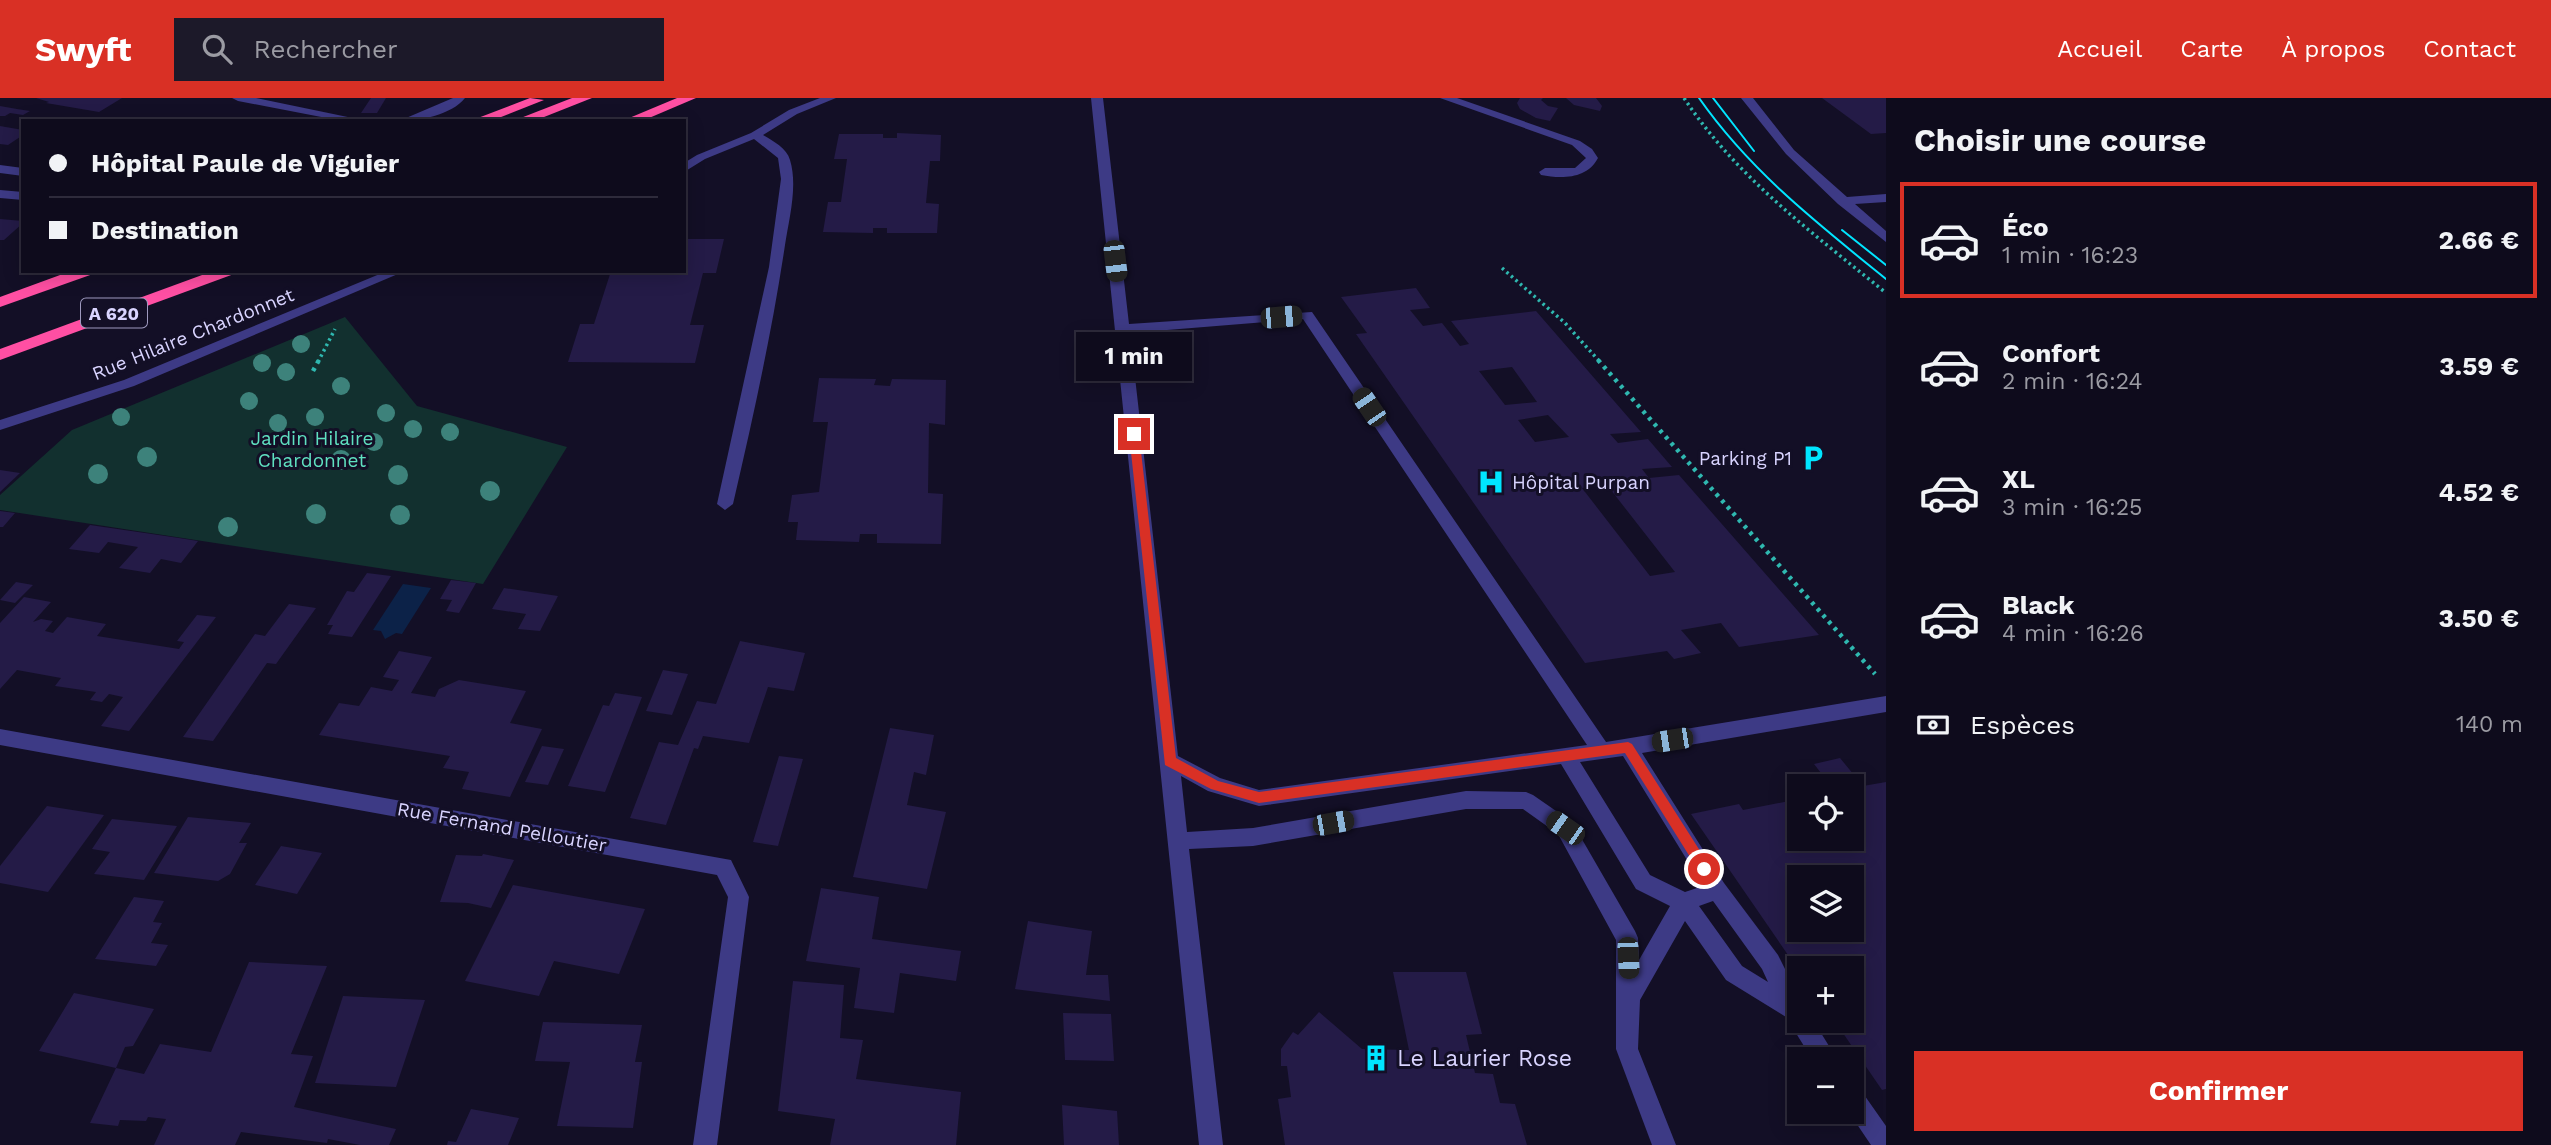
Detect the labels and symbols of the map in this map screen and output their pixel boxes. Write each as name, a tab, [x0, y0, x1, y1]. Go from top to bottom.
car	[1103, 239, 1128, 283]
street label: Rue Hilaire Chardonnet	[89, 283, 297, 385]
road number: A 620	[81, 298, 147, 328]
car	[1260, 305, 1303, 329]
callout: 1 min	[1076, 332, 1192, 382]
car	[1349, 384, 1390, 430]
route end	[1118, 418, 1150, 450]
park label: Jardin Hilaire Chardonnet	[251, 427, 373, 472]
parking icon: Parking P1	[1798, 443, 1828, 473]
place label: Parking P1	[1699, 447, 1792, 470]
hospital icon: Hôpital Purpan	[1476, 467, 1506, 497]
place label: Hôpital Purpan	[1512, 471, 1650, 494]
car	[1650, 726, 1695, 754]
street label: Rue Fernand Pelloutier	[395, 797, 609, 857]
car	[1542, 807, 1589, 849]
car	[1311, 809, 1356, 837]
route start	[1688, 853, 1720, 885]
car	[1617, 936, 1640, 980]
building icon: Le Laurier Rose	[1361, 1043, 1391, 1073]
place label: Le Laurier Rose	[1397, 1045, 1572, 1072]

